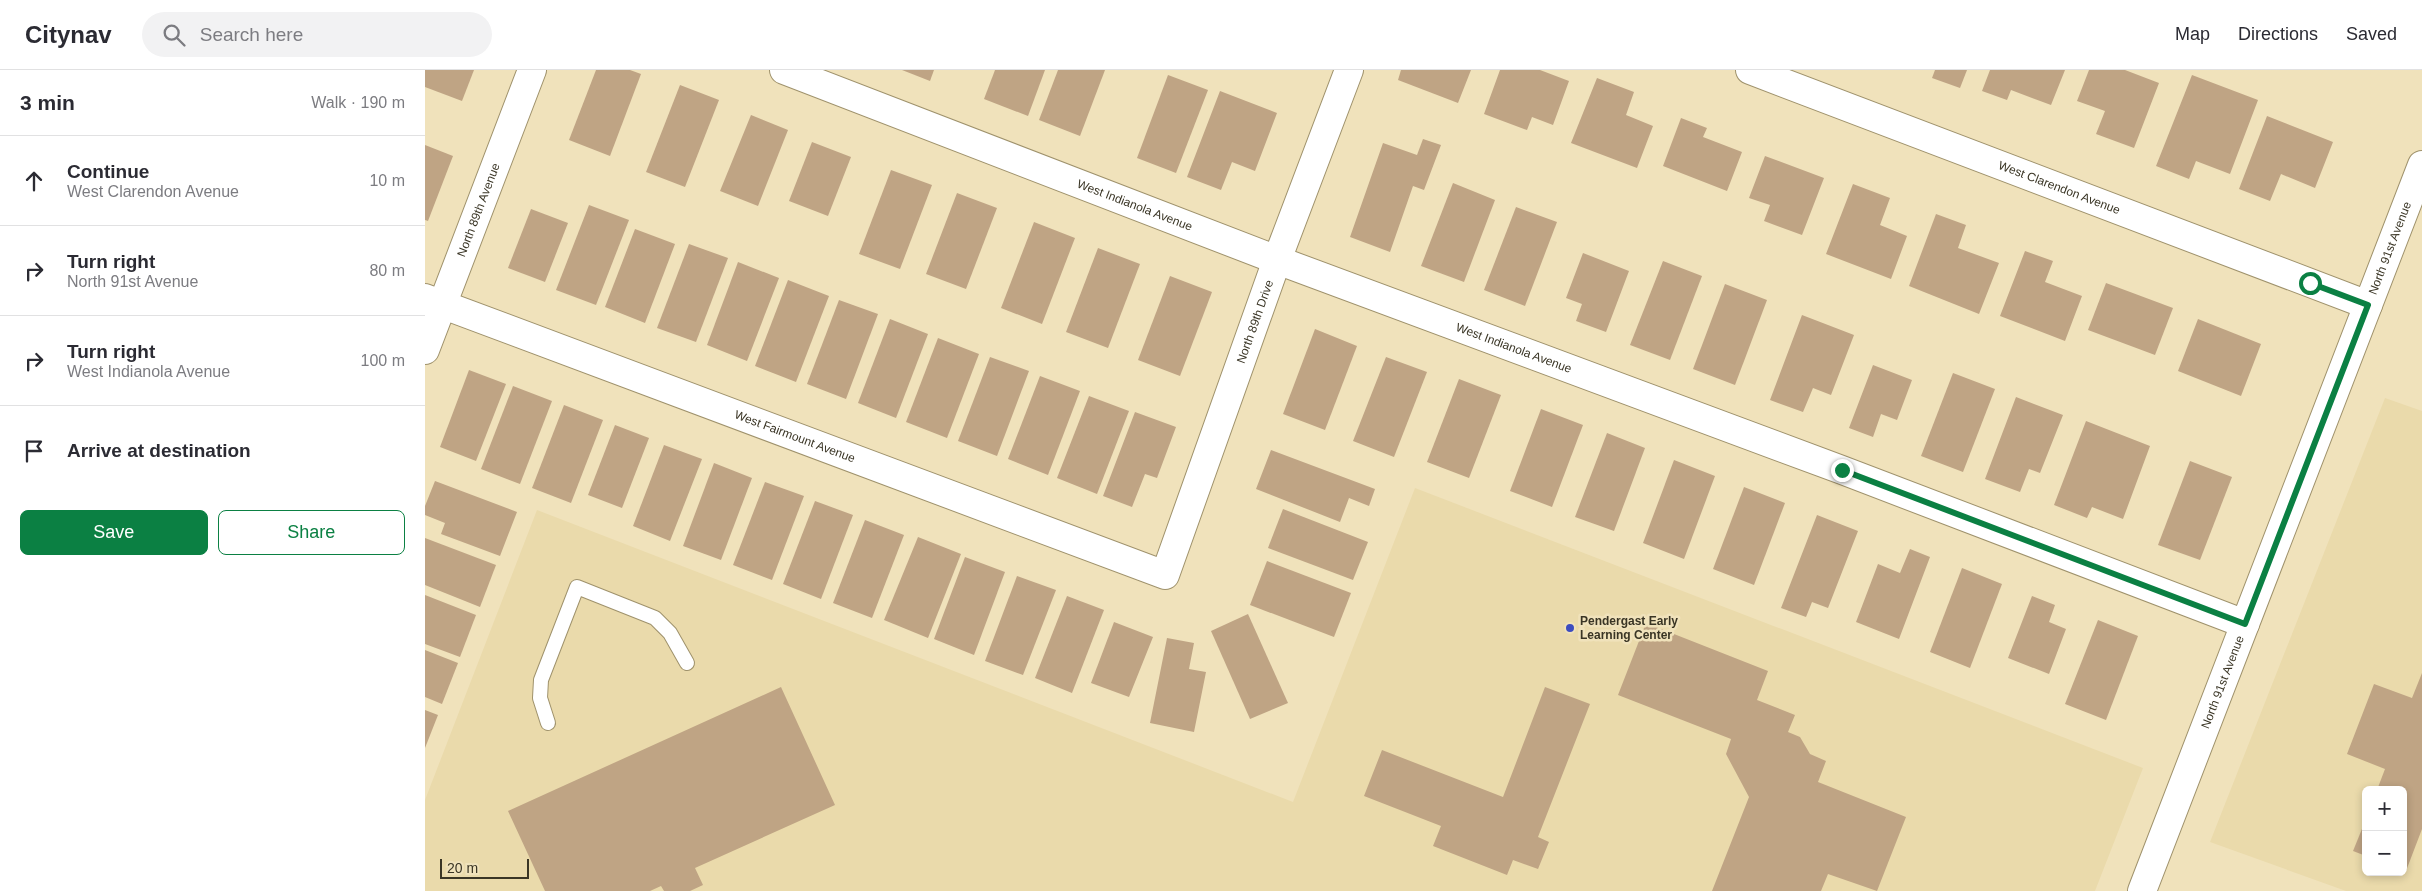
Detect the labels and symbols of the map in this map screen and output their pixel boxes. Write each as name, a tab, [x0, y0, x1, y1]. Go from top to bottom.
street label: West Clarendon Avenue	[1997, 158, 2123, 217]
street label: North 89th Avenue	[454, 161, 503, 259]
street label: West Indianola Avenue	[1075, 177, 1195, 234]
street label: North 91st Avenue	[2366, 199, 2414, 297]
route start	[2299, 272, 2322, 295]
street label: North 89th Drive	[1234, 278, 1276, 365]
street label: West Indianola Avenue	[1454, 320, 1574, 376]
street label: West Fairmount Avenue	[733, 408, 858, 466]
route end	[1831, 459, 1854, 482]
place label: Pendergast Early Learning Center	[1580, 614, 1678, 642]
marker: Pendergast Early Learning Center	[1564, 622, 1576, 634]
street label: North 91st Avenue	[2198, 633, 2247, 731]
scale bar	[440, 856, 529, 879]

